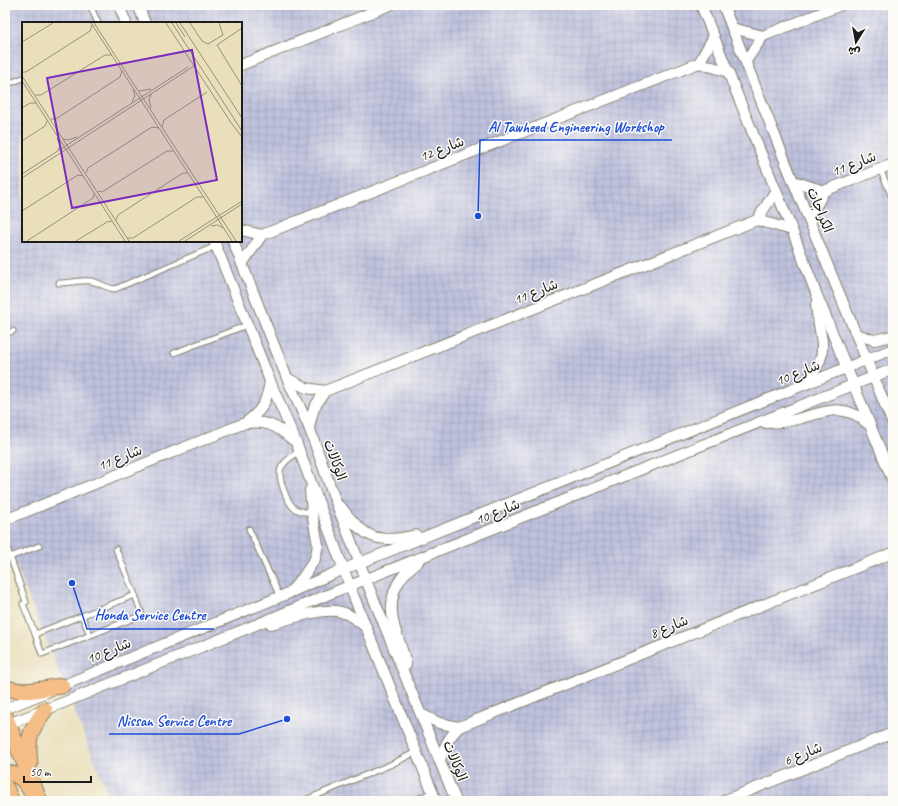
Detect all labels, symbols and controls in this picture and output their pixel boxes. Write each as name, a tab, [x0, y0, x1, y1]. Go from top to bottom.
inset map	[22, 22, 242, 242]
north arrow	[836, 22, 876, 62]
text: ش	[847, 44, 861, 60]
callout: Al Tawheed Engineering Workshop	[480, 113, 672, 140]
text: Al Tawheed Engineering Workshop	[488, 118, 665, 137]
street label: شارع 12	[417, 133, 467, 166]
street label: شارع 11	[829, 148, 879, 181]
street label: الكراجات	[803, 185, 837, 235]
street label: شارع 11	[511, 275, 561, 309]
street label: شارع 10	[773, 356, 823, 390]
street label: الوكالات	[320, 437, 350, 483]
street label: شارع 11	[95, 441, 145, 475]
street label: شارع 10	[473, 495, 523, 529]
callout: Honda Service Centre	[87, 602, 214, 629]
text: Honda Service Centre	[94, 606, 208, 625]
street label: شارع 8	[647, 612, 691, 643]
street label: شارع 10	[84, 634, 134, 668]
callout: Nissan Service Centre	[109, 707, 239, 734]
text: Nissan Service Centre	[117, 712, 233, 731]
street label: الوكالات	[439, 738, 471, 784]
street label: شارع 6	[781, 739, 825, 770]
scale bar	[24, 758, 91, 784]
text: 50 m	[30, 764, 52, 780]

